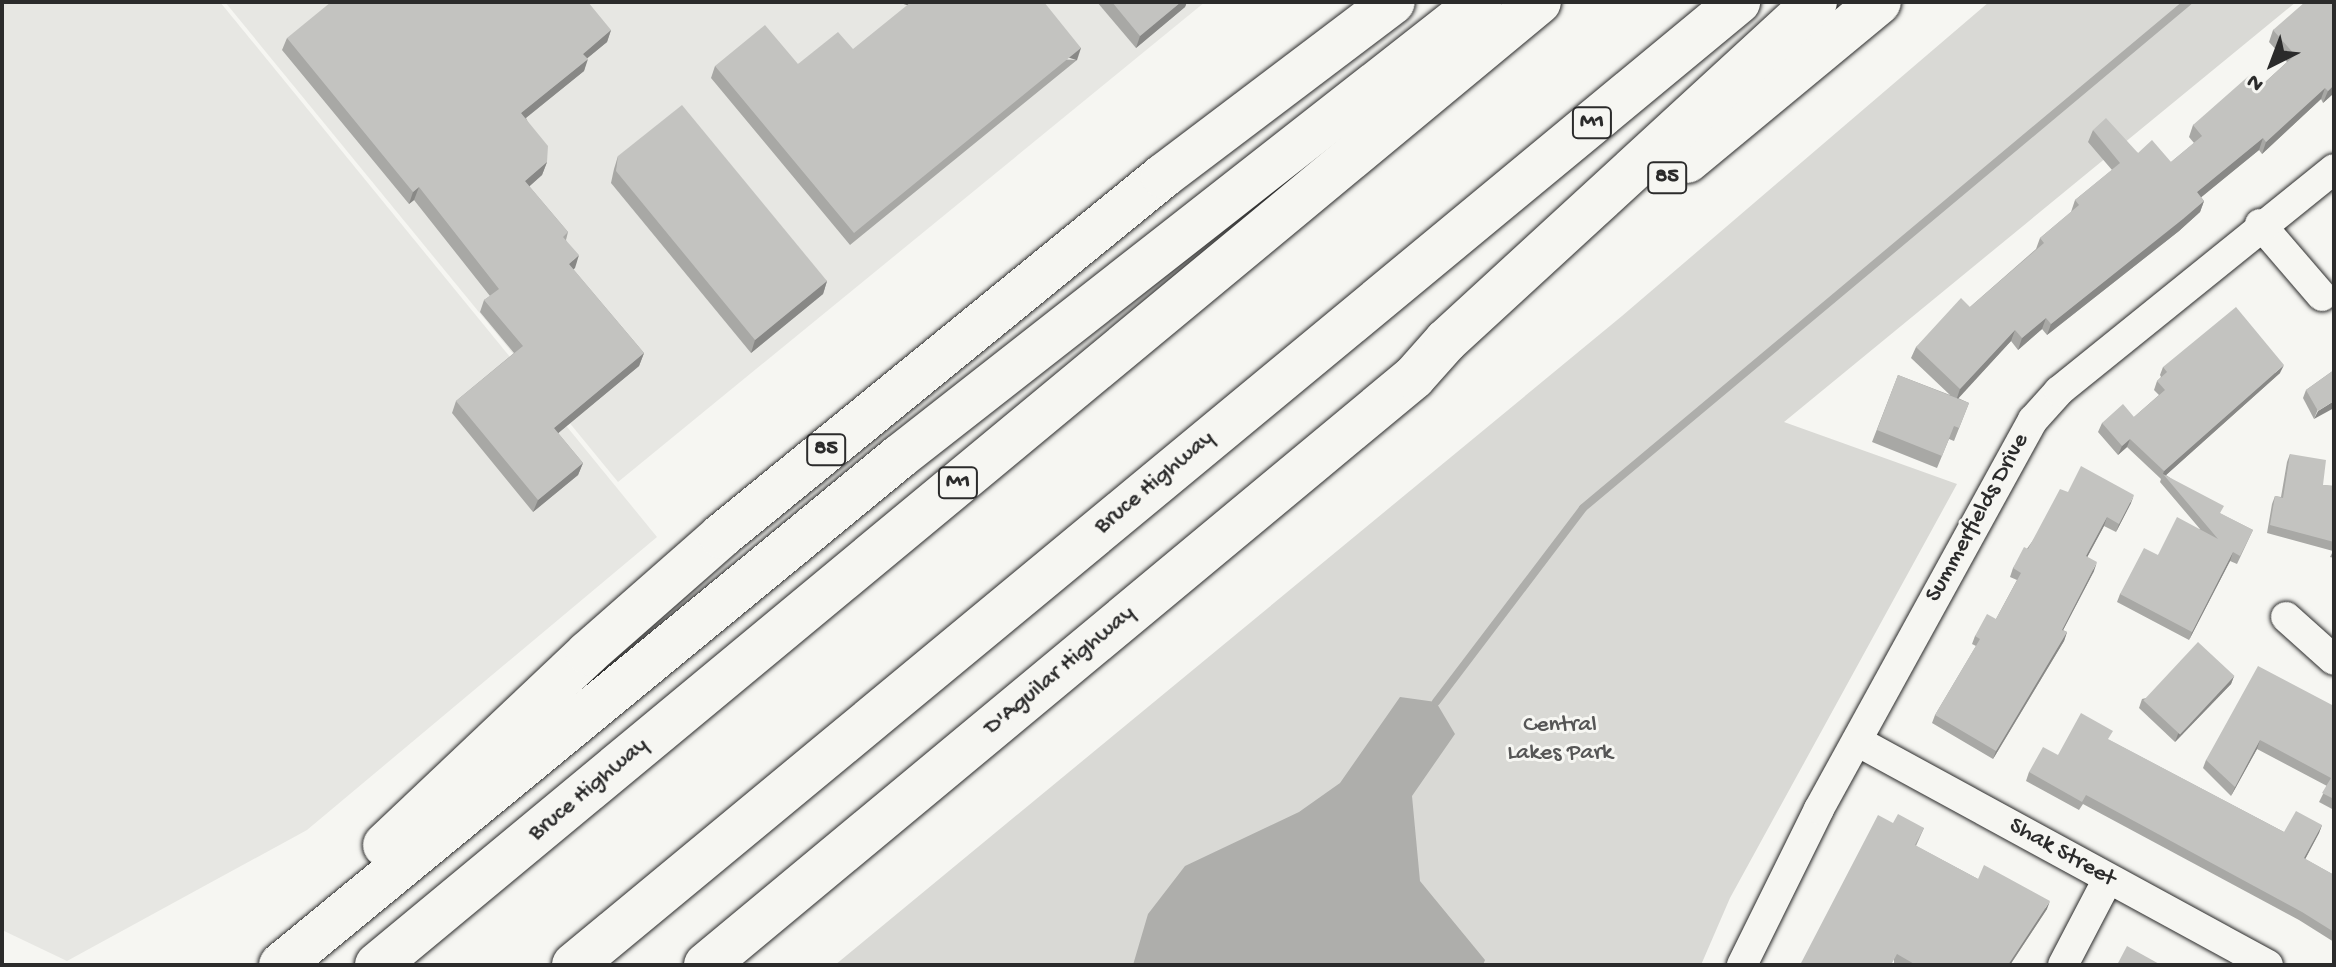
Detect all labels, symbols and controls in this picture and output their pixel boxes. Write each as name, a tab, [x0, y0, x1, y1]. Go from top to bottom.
north arrow	[2232, 24, 2312, 104]
text: N	[2242, 67, 2270, 96]
road number: M1	[1570, 105, 1614, 141]
road number: 85	[1647, 160, 1687, 196]
street label: Bruce Highway	[1089, 425, 1221, 541]
street label: Summerfields Drive	[1920, 429, 2036, 607]
road number: 85	[806, 432, 846, 468]
road number: M1	[936, 465, 980, 501]
street label: D'Aguilar Highway	[979, 600, 1141, 742]
park label: Central Lakes Park	[1507, 712, 1613, 768]
street label: Bruce Highway	[523, 732, 655, 848]
street label: Shak Street	[2004, 812, 2120, 894]

